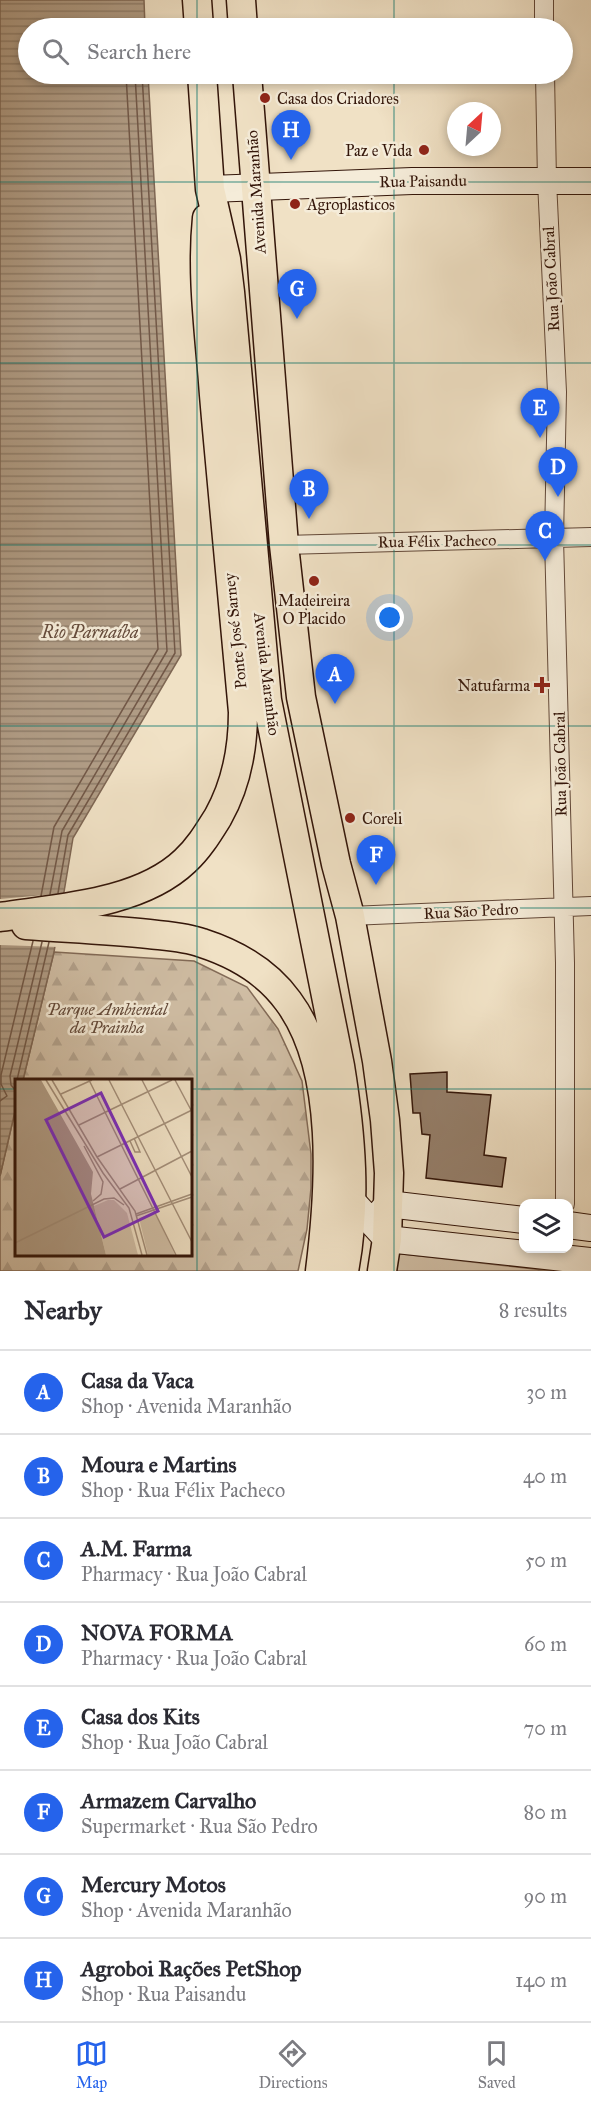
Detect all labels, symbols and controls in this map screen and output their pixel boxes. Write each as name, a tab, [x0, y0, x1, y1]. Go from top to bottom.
search box	[18, 18, 573, 84]
icon: search	[39, 35, 72, 68]
text: Search here	[87, 38, 191, 65]
place label: Casa dos Criadores	[277, 89, 399, 108]
marker: Casa dos Criadores	[258, 91, 272, 105]
north arrow	[447, 102, 501, 156]
pin: H	[272, 110, 310, 160]
street label: Avenida Maranhão	[242, 129, 270, 256]
place label: Paz e Vida	[345, 141, 412, 160]
marker: Paz e Vida	[417, 143, 431, 157]
street label: Rua Paisandu	[379, 171, 467, 191]
place label: Agroplasticos	[306, 195, 395, 215]
marker: Agroplasticos	[288, 197, 302, 211]
street label: Rua João Cabral	[539, 225, 564, 332]
pin: G	[278, 270, 316, 319]
pin: E	[520, 388, 560, 438]
pin: D	[538, 448, 578, 497]
pin: B	[290, 470, 328, 519]
pin: C	[526, 512, 564, 561]
street label: Rua Félix Pacheco	[377, 530, 497, 552]
street label: Ponte José Sarney	[219, 572, 252, 690]
marker: Madeireira O Placido	[307, 574, 321, 588]
place label: Madeireira O Placido	[278, 591, 350, 628]
your location	[375, 603, 404, 632]
street label: Avenida Maranhão	[250, 610, 284, 737]
water label: Rio Parnaíba	[40, 621, 139, 643]
pin: A	[316, 654, 354, 704]
place label: Natufarma	[457, 676, 530, 695]
marker: Natufarma	[535, 678, 549, 692]
street label: Rua João Cabral	[550, 711, 571, 817]
place label: Coreli	[362, 809, 403, 828]
marker: Coreli	[343, 811, 357, 825]
pin: F	[356, 836, 395, 885]
street label: Rua São Pedro	[423, 899, 519, 923]
park label: Parque Ambiental da Prainha	[47, 1000, 169, 1037]
inset map	[15, 1079, 192, 1256]
map controls	[519, 1199, 573, 1253]
button: layers	[519, 1199, 573, 1253]
text: Nearby	[24, 1294, 102, 1326]
text: 8 results	[499, 1298, 567, 1322]
text: Casa da Vaca	[81, 1367, 194, 1394]
text: A	[37, 1380, 50, 1404]
text: 30 m	[526, 1380, 567, 1404]
text: Shop · Avenida Maranhão	[81, 1394, 292, 1418]
text: Moura e Martins	[81, 1451, 237, 1478]
text: B	[37, 1464, 50, 1488]
text: 40 m	[523, 1464, 567, 1488]
text: Shop · Rua Félix Pacheco	[81, 1478, 285, 1502]
text: A.M. Farma	[81, 1535, 192, 1562]
text: C	[37, 1548, 50, 1572]
text: 50 m	[525, 1548, 567, 1572]
text: Pharmacy · Rua João Cabral	[81, 1562, 307, 1586]
text: NOVA FORMA	[81, 1619, 233, 1646]
text: D	[36, 1632, 51, 1656]
text: 60 m	[524, 1632, 567, 1656]
text: Pharmacy · Rua João Cabral	[81, 1646, 307, 1670]
text: Casa dos Kits	[81, 1703, 200, 1730]
text: E	[36, 1716, 51, 1740]
text: 70 m	[524, 1716, 567, 1740]
text: Shop · Rua João Cabral	[81, 1730, 268, 1754]
text: Armazem Carvalho	[81, 1787, 256, 1814]
text: F	[37, 1800, 50, 1824]
text: 80 m	[524, 1800, 567, 1824]
text: Supermarket · Rua São Pedro	[81, 1814, 318, 1838]
text: Mercury Motos	[81, 1871, 226, 1898]
text: G	[36, 1884, 51, 1908]
text: 90 m	[524, 1884, 567, 1908]
text: Shop · Avenida Maranhão	[81, 1898, 292, 1922]
text: Agroboi Rações PetShop	[81, 1955, 301, 1982]
text: H	[35, 1968, 52, 1992]
text: 140 m	[515, 1968, 567, 1992]
text: Shop · Rua Paisandu	[81, 1982, 246, 2006]
tab: Map	[75, 2037, 108, 2092]
tab: Directions	[258, 2037, 327, 2092]
tab: Saved	[478, 2037, 516, 2092]

